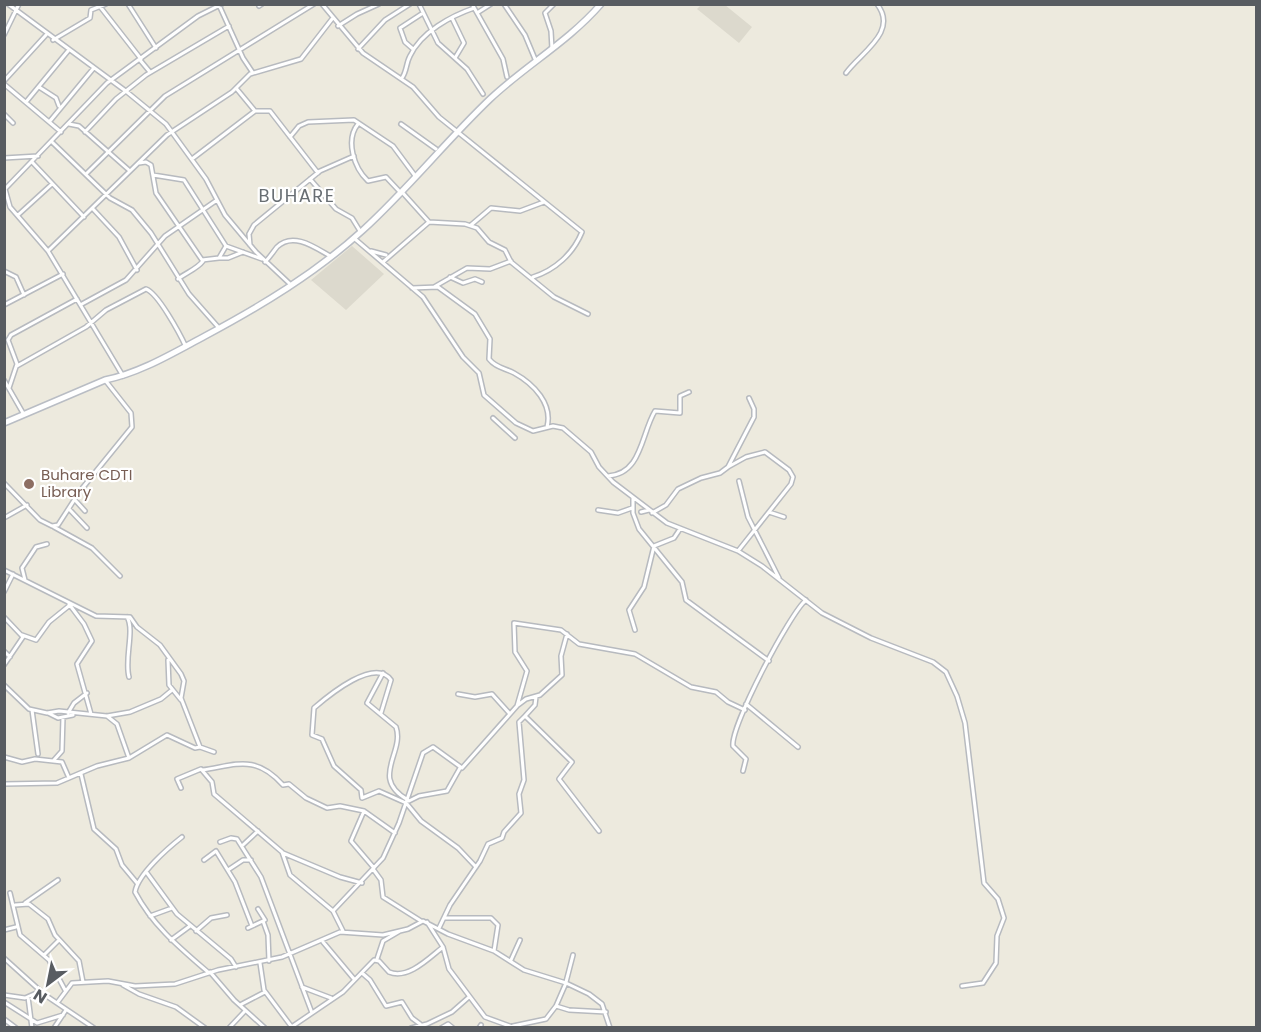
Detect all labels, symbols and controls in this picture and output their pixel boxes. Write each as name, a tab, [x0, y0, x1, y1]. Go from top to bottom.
district label: BUHARE	[259, 183, 335, 208]
place label: Buhare CDTI Library	[41, 464, 132, 502]
marker: Buhare CDTI Library	[22, 477, 36, 491]
north arrow	[18, 954, 78, 1014]
text: N	[29, 983, 52, 1009]

